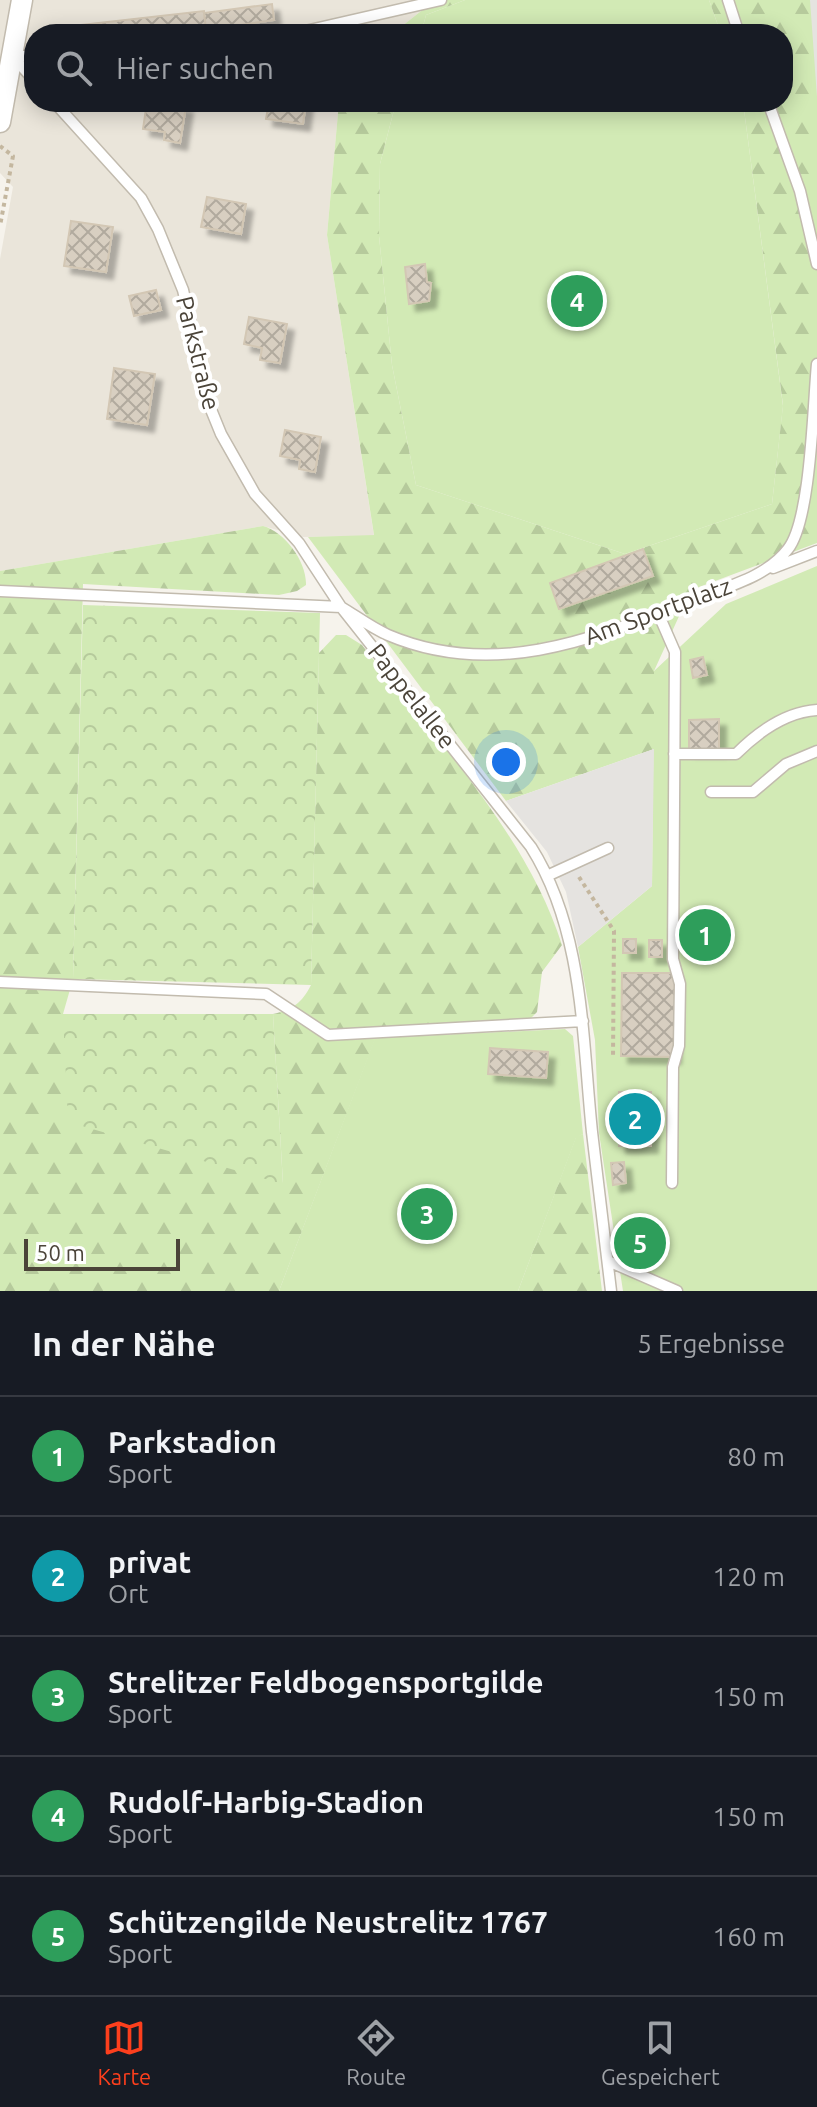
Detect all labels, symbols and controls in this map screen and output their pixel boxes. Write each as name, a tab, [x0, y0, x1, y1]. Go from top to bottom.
search box	[24, 24, 793, 112]
icon: search	[52, 46, 96, 90]
text: Hier suchen	[116, 51, 274, 85]
pin: 4	[551, 271, 603, 331]
street label: Parkstraße	[171, 293, 225, 413]
street label: Am Sportplatz	[581, 572, 735, 650]
street label: Pappelallee	[363, 638, 461, 754]
your location	[486, 742, 526, 782]
pin: 1	[679, 905, 731, 965]
pin: 2	[609, 1089, 661, 1149]
pin: 3	[401, 1184, 453, 1244]
pin: 5	[614, 1213, 666, 1273]
scale bar	[24, 1235, 180, 1271]
text: 50 m	[36, 1240, 85, 1265]
text: In der Nähe	[32, 1324, 215, 1362]
text: 5 Ergebnisse	[637, 1329, 785, 1358]
text: Parkstadion	[108, 1425, 277, 1459]
text: 1	[51, 1442, 65, 1471]
text: 80 m	[727, 1442, 785, 1471]
text: Sport	[108, 1459, 172, 1488]
text: privat	[108, 1545, 191, 1579]
text: 2	[51, 1562, 65, 1591]
text: 120 m	[713, 1562, 785, 1591]
text: Ort	[108, 1579, 148, 1608]
text: Strelitzer Feldbogensportgilde	[108, 1665, 544, 1699]
text: 3	[51, 1682, 65, 1711]
text: 150 m	[713, 1682, 785, 1711]
text: Sport	[108, 1699, 172, 1728]
text: Rudolf-Harbig-Stadion	[108, 1785, 424, 1819]
text: 4	[51, 1802, 65, 1831]
text: 150 m	[713, 1802, 785, 1831]
text: Sport	[108, 1819, 172, 1848]
text: Schützengilde Neustrelitz 1767	[108, 1905, 548, 1939]
text: 5	[51, 1922, 65, 1951]
text: 160 m	[713, 1922, 785, 1951]
text: Sport	[108, 1939, 172, 1968]
tab: Karte	[97, 2016, 151, 2089]
tab: Route	[346, 2016, 406, 2089]
tab: Gespeichert	[601, 2016, 720, 2089]

